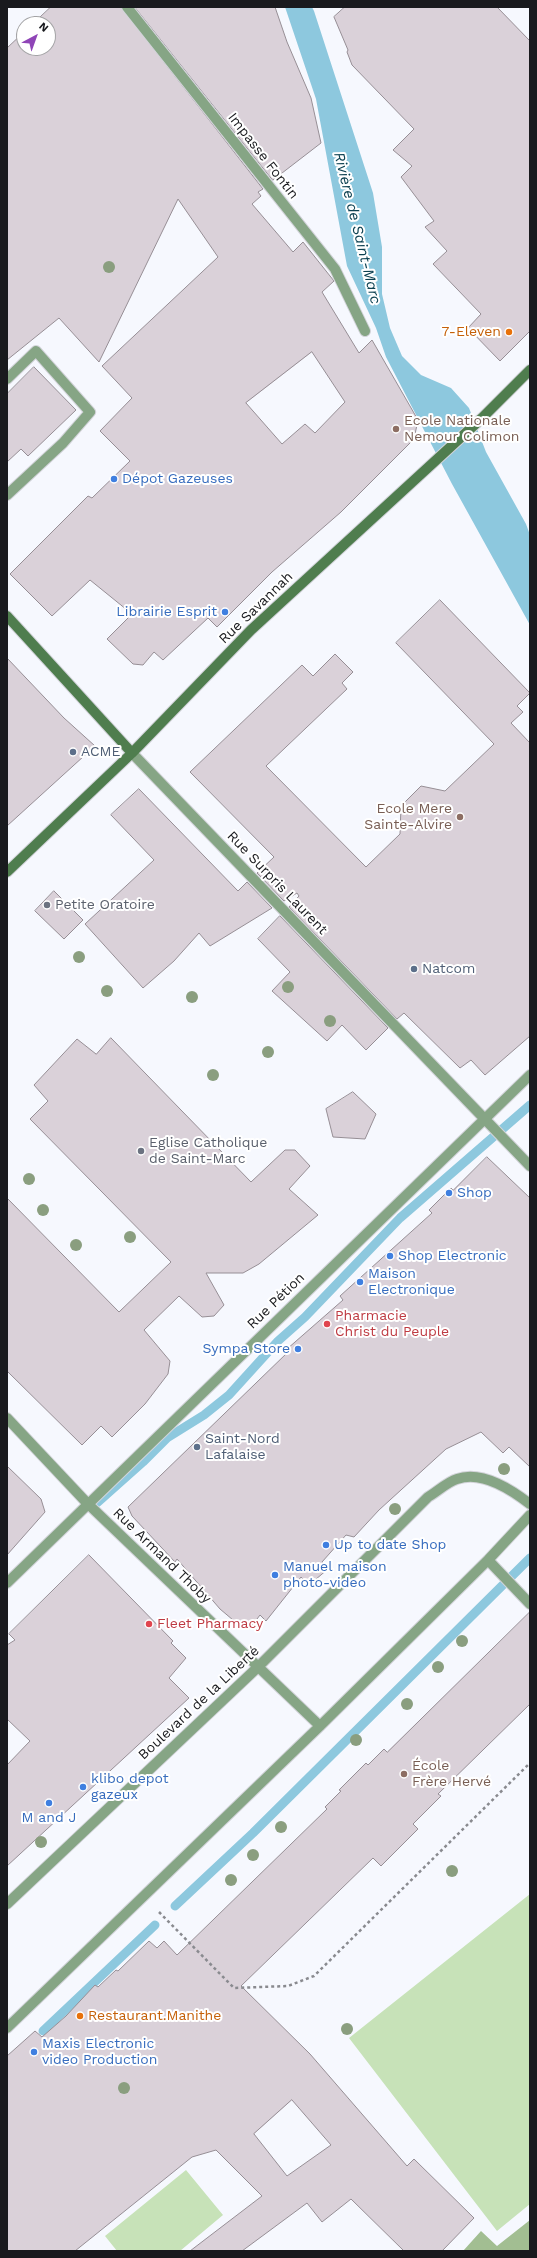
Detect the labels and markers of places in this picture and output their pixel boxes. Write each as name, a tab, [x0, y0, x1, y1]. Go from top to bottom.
place label: 7-Eleven	[442, 324, 501, 340]
marker: 7-Eleven	[504, 327, 514, 337]
place label: Ecole Nationale Nemour Colimon	[404, 413, 520, 446]
marker: Ecole Nationale Nemour Colimon	[391, 424, 401, 434]
place label: Dépot Gazeuses	[122, 471, 233, 487]
marker: Dépot Gazeuses	[109, 474, 119, 484]
place label: Librairie Esprit	[116, 604, 217, 620]
marker: Librairie Esprit	[220, 607, 230, 617]
place label: ACME	[81, 744, 120, 760]
marker: ACME	[68, 747, 78, 757]
place label: Ecole Mere Sainte-Alvire	[364, 801, 452, 834]
marker: Ecole Mere Sainte-Alvire	[455, 812, 465, 822]
place label: Petite Oratoire	[55, 897, 155, 913]
marker: Petite Oratoire	[42, 900, 52, 910]
place label: Natcom	[422, 961, 475, 977]
marker: Natcom	[409, 964, 419, 974]
place label: Eglise Catholique de Saint-Marc	[149, 1135, 267, 1168]
marker: Eglise Catholique de Saint-Marc	[136, 1146, 146, 1156]
place label: Shop	[457, 1185, 492, 1201]
marker: Shop	[444, 1188, 454, 1198]
place label: Shop Electronic	[398, 1248, 507, 1264]
marker: Shop Electronic	[385, 1251, 395, 1261]
place label: Maison Electronique	[368, 1266, 455, 1298]
marker: Maison Electronique	[355, 1277, 365, 1287]
place label: Pharmacie Christ du Peuple	[335, 1308, 449, 1340]
marker: Pharmacie Christ du Peuple	[322, 1319, 332, 1329]
place label: Sympa Store	[203, 1341, 290, 1357]
marker: Sympa Store	[293, 1344, 303, 1354]
place label: Saint-Nord Lafalaise	[205, 1431, 280, 1464]
marker: Saint-Nord Lafalaise	[192, 1442, 202, 1452]
place label: Up to date Shop	[334, 1537, 446, 1553]
marker: Up to date Shop	[321, 1540, 331, 1550]
place label: Manuel maison photo-video	[283, 1559, 387, 1592]
marker: Manuel maison photo-video	[270, 1570, 280, 1580]
place label: Fleet Pharmacy	[157, 1616, 263, 1632]
marker: Fleet Pharmacy	[144, 1619, 154, 1629]
place label: École Frère Hervé	[412, 1758, 491, 1790]
marker: École Frère Hervé	[399, 1769, 409, 1779]
place label: klibo depot gazeux	[91, 1771, 169, 1804]
marker: klibo depot gazeux	[78, 1782, 88, 1792]
marker: M and J	[44, 1798, 54, 1808]
place label: M and J	[22, 1810, 76, 1826]
place label: Restaurant.Manithe	[88, 2008, 221, 2024]
marker: Restaurant.Manithe	[75, 2011, 85, 2021]
place label: Maxis Electronic video Production	[42, 2036, 157, 2068]
marker: Maxis Electronic video Production	[29, 2047, 39, 2057]

